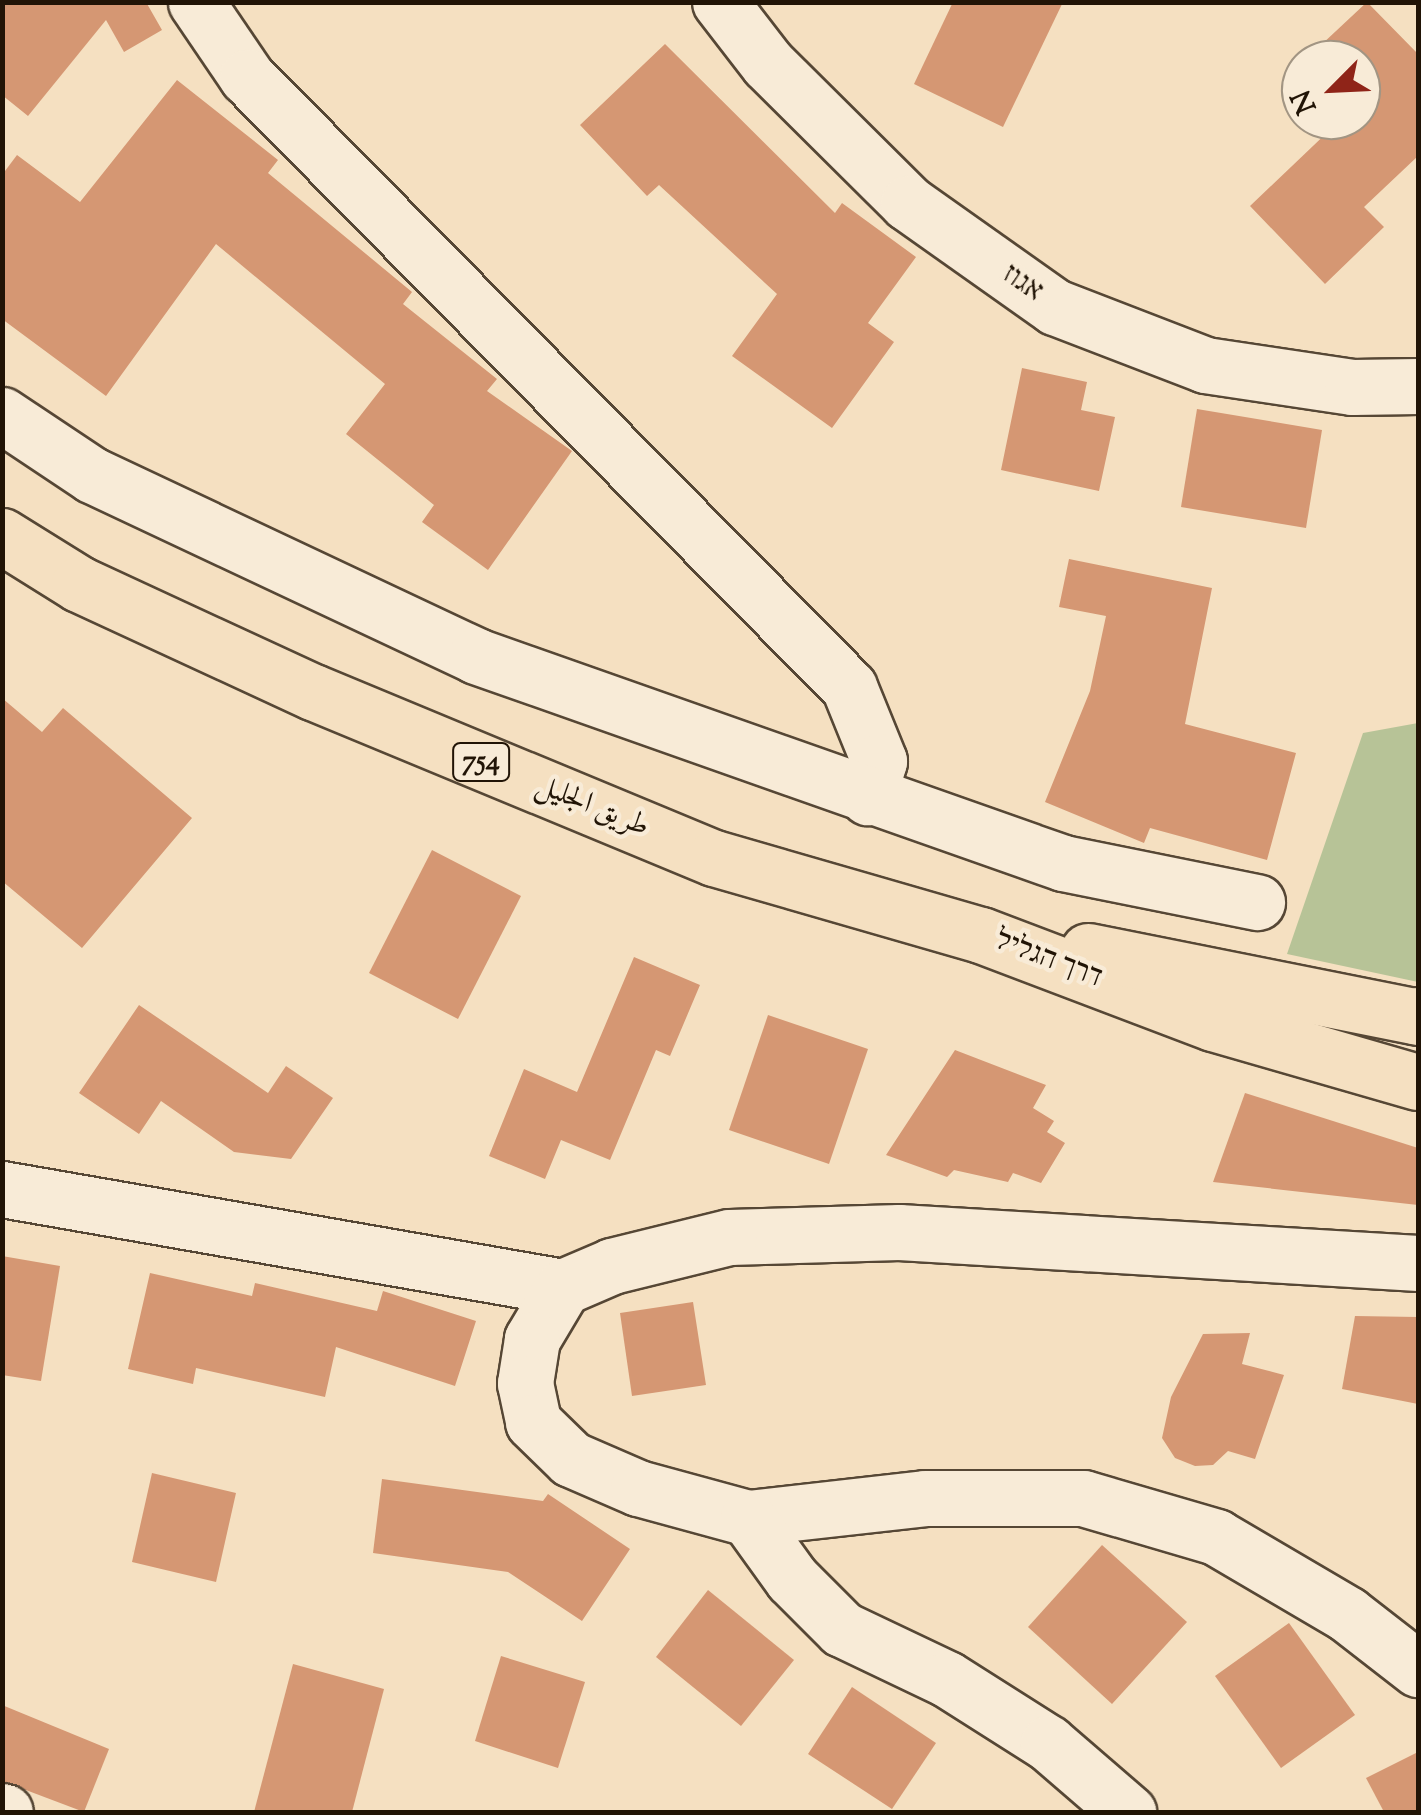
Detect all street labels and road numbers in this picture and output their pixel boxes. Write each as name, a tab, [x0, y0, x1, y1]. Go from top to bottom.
street label: אגוז	[994, 257, 1050, 311]
road number: 754	[451, 739, 511, 785]
street label: طريق الجليل	[530, 768, 654, 846]
street label: דרך הגליל	[989, 923, 1107, 997]

